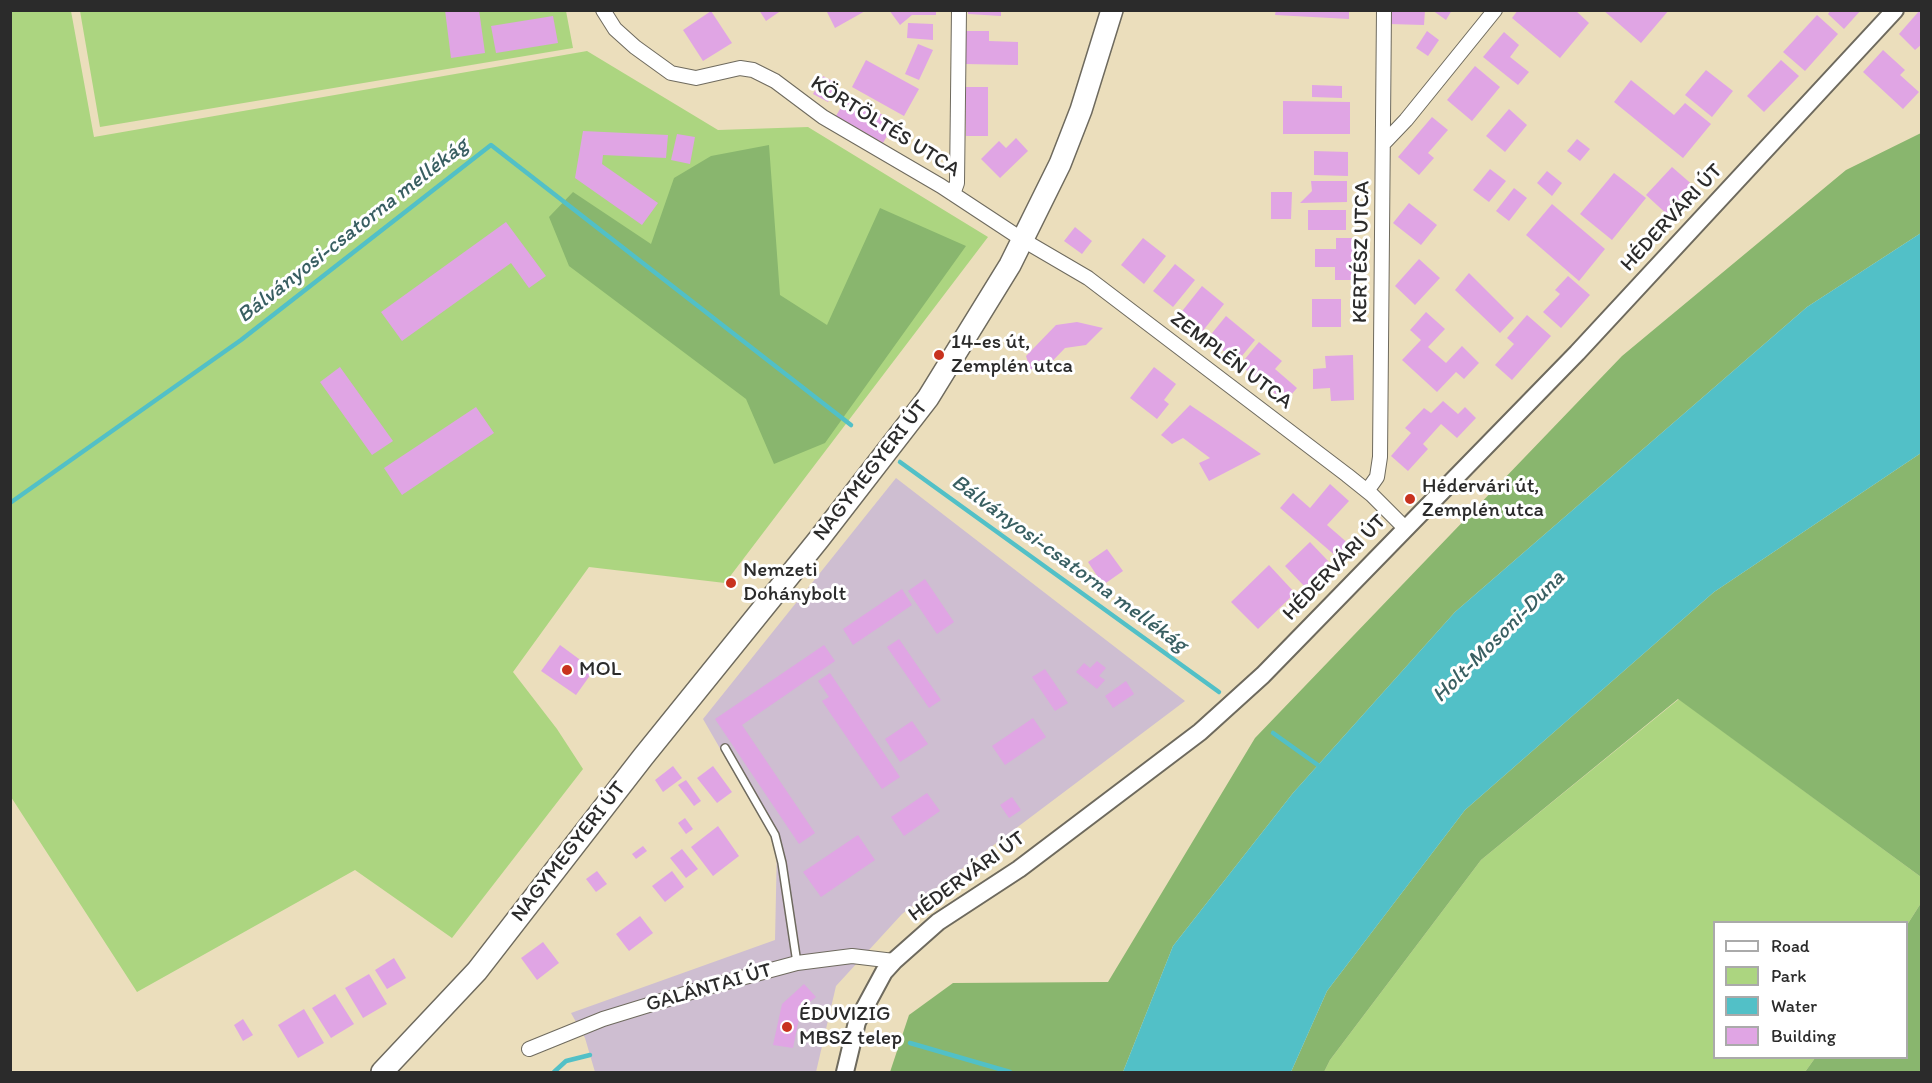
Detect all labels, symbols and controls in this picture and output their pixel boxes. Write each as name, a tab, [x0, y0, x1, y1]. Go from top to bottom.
street label: KÖRTÖLTÉS UTCA	[806, 71, 964, 183]
water label: Bálványosi-csatorna mellékág	[232, 133, 474, 329]
street label: HÉDERVÁRI ÚT	[1616, 159, 1728, 277]
street label: KERTÉSZ UTCA	[1348, 181, 1376, 323]
street label: ZEMPLÉN UTCA	[1165, 307, 1297, 415]
place label: 14-es út, Zemplén utca	[951, 330, 1073, 380]
marker: 14-es út, Zemplén utca	[932, 348, 946, 362]
street label: NAGYMEGYERI ÚT	[808, 396, 934, 546]
water label: Bálványosi-csatorna mellékág	[946, 469, 1192, 659]
place label: Hédervári út, Zemplén utca	[1422, 474, 1544, 524]
marker: Hédervári út, Zemplén utca	[1403, 492, 1417, 506]
street label: HÉDERVÁRI ÚT	[1278, 510, 1392, 626]
place label: Nemzeti Dohánybolt	[743, 558, 846, 608]
water label: Holt-Mosoni-Duna	[1427, 565, 1571, 709]
marker: Nemzeti Dohánybolt	[724, 576, 738, 590]
place label: MOL	[579, 657, 621, 683]
marker: MOL	[560, 663, 574, 677]
street label: NAGYMEGYERI ÚT	[506, 777, 632, 927]
street label: HÉDERVÁRI ÚT	[904, 826, 1030, 928]
legend	[1713, 921, 1908, 1059]
text: Road	[1771, 935, 1810, 957]
street label: GALÁNTAI ÚT	[643, 958, 775, 1018]
text: Park	[1771, 965, 1806, 987]
text: Water	[1771, 995, 1817, 1017]
place label: ÉDUVIZIG MBSZ telep	[799, 1002, 902, 1052]
marker: ÉDUVIZIG MBSZ telep	[780, 1020, 794, 1034]
text: Building	[1771, 1025, 1836, 1047]

